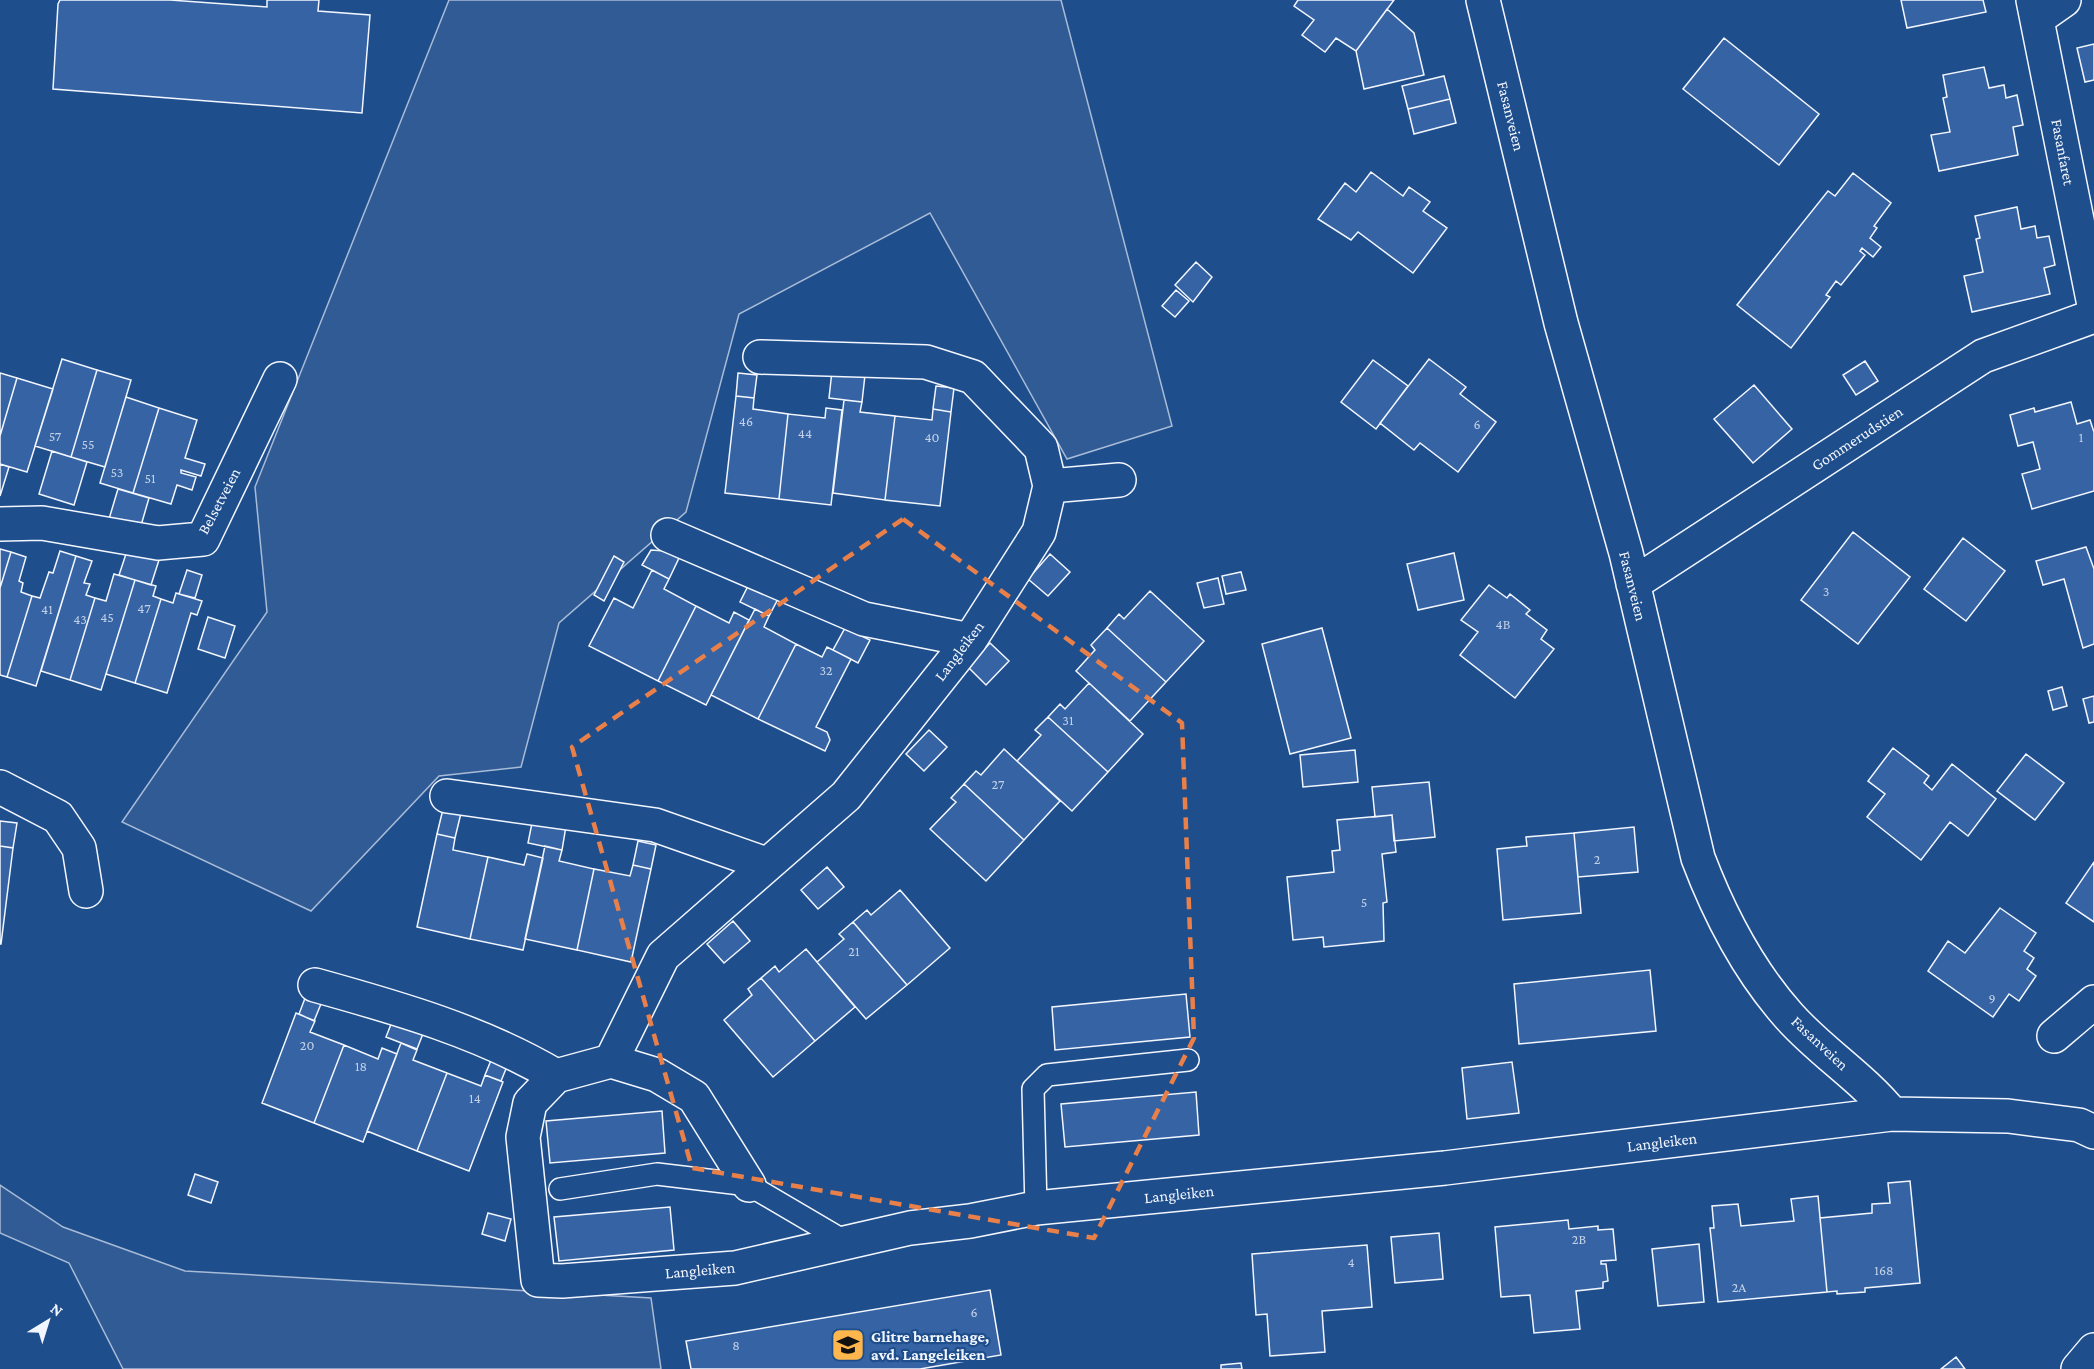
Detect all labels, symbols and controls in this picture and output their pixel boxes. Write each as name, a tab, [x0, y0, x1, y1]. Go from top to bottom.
street label: Fasanveien	[1494, 79, 1528, 153]
street label: Fasanfaret	[2048, 117, 2078, 187]
street label: Gommerudstien	[1808, 402, 1906, 474]
house number: 46	[739, 413, 753, 429]
house number: 6	[1473, 416, 1481, 432]
house number: 44	[798, 425, 812, 441]
house number: 57	[49, 428, 62, 444]
house number: 40	[924, 429, 940, 445]
house number: 1	[2079, 429, 2084, 445]
house number: 55	[81, 436, 95, 452]
house number: 53	[110, 464, 124, 480]
street label: Belsetveien	[194, 465, 244, 537]
house number: 51	[144, 470, 156, 486]
street label: Fasanveien	[1616, 549, 1650, 623]
house number: 3	[1823, 583, 1829, 599]
house number: 47	[137, 600, 151, 616]
house number: 41	[41, 601, 53, 617]
house number: 45	[100, 609, 114, 625]
house number: 43	[73, 611, 87, 627]
house number: 4B	[1496, 616, 1511, 632]
street label: Langleiken	[931, 617, 988, 685]
house number: 32	[819, 662, 833, 678]
house number: 31	[1062, 712, 1074, 728]
house number: 27	[992, 776, 1005, 792]
house number: 2	[1594, 851, 1601, 867]
house number: 5	[1361, 894, 1367, 910]
house number: 21	[848, 943, 860, 959]
house number: 9	[1988, 990, 1996, 1006]
street label: Fasanveien	[1788, 1012, 1852, 1074]
house number: 20	[300, 1037, 314, 1053]
house number: 18	[355, 1058, 367, 1074]
house number: 14	[469, 1090, 481, 1106]
street label: Langleiken	[1626, 1129, 1698, 1156]
street label: Langleiken	[1143, 1182, 1215, 1207]
house number: 2B	[1572, 1231, 1587, 1247]
house number: 4	[1347, 1254, 1355, 1270]
street label: Langleiken	[664, 1258, 736, 1283]
house number: 168	[1874, 1262, 1894, 1278]
house number: 2A	[1732, 1279, 1746, 1295]
north arrow	[18, 1291, 78, 1351]
text: N	[47, 1300, 67, 1320]
house number: 6	[970, 1304, 978, 1320]
school or university icon: Glitre barnehage, avd. Langeleiken	[830, 1327, 866, 1363]
place label: Glitre barnehage, avd. Langeleiken	[871, 1328, 989, 1363]
house number: 8	[732, 1337, 740, 1353]

